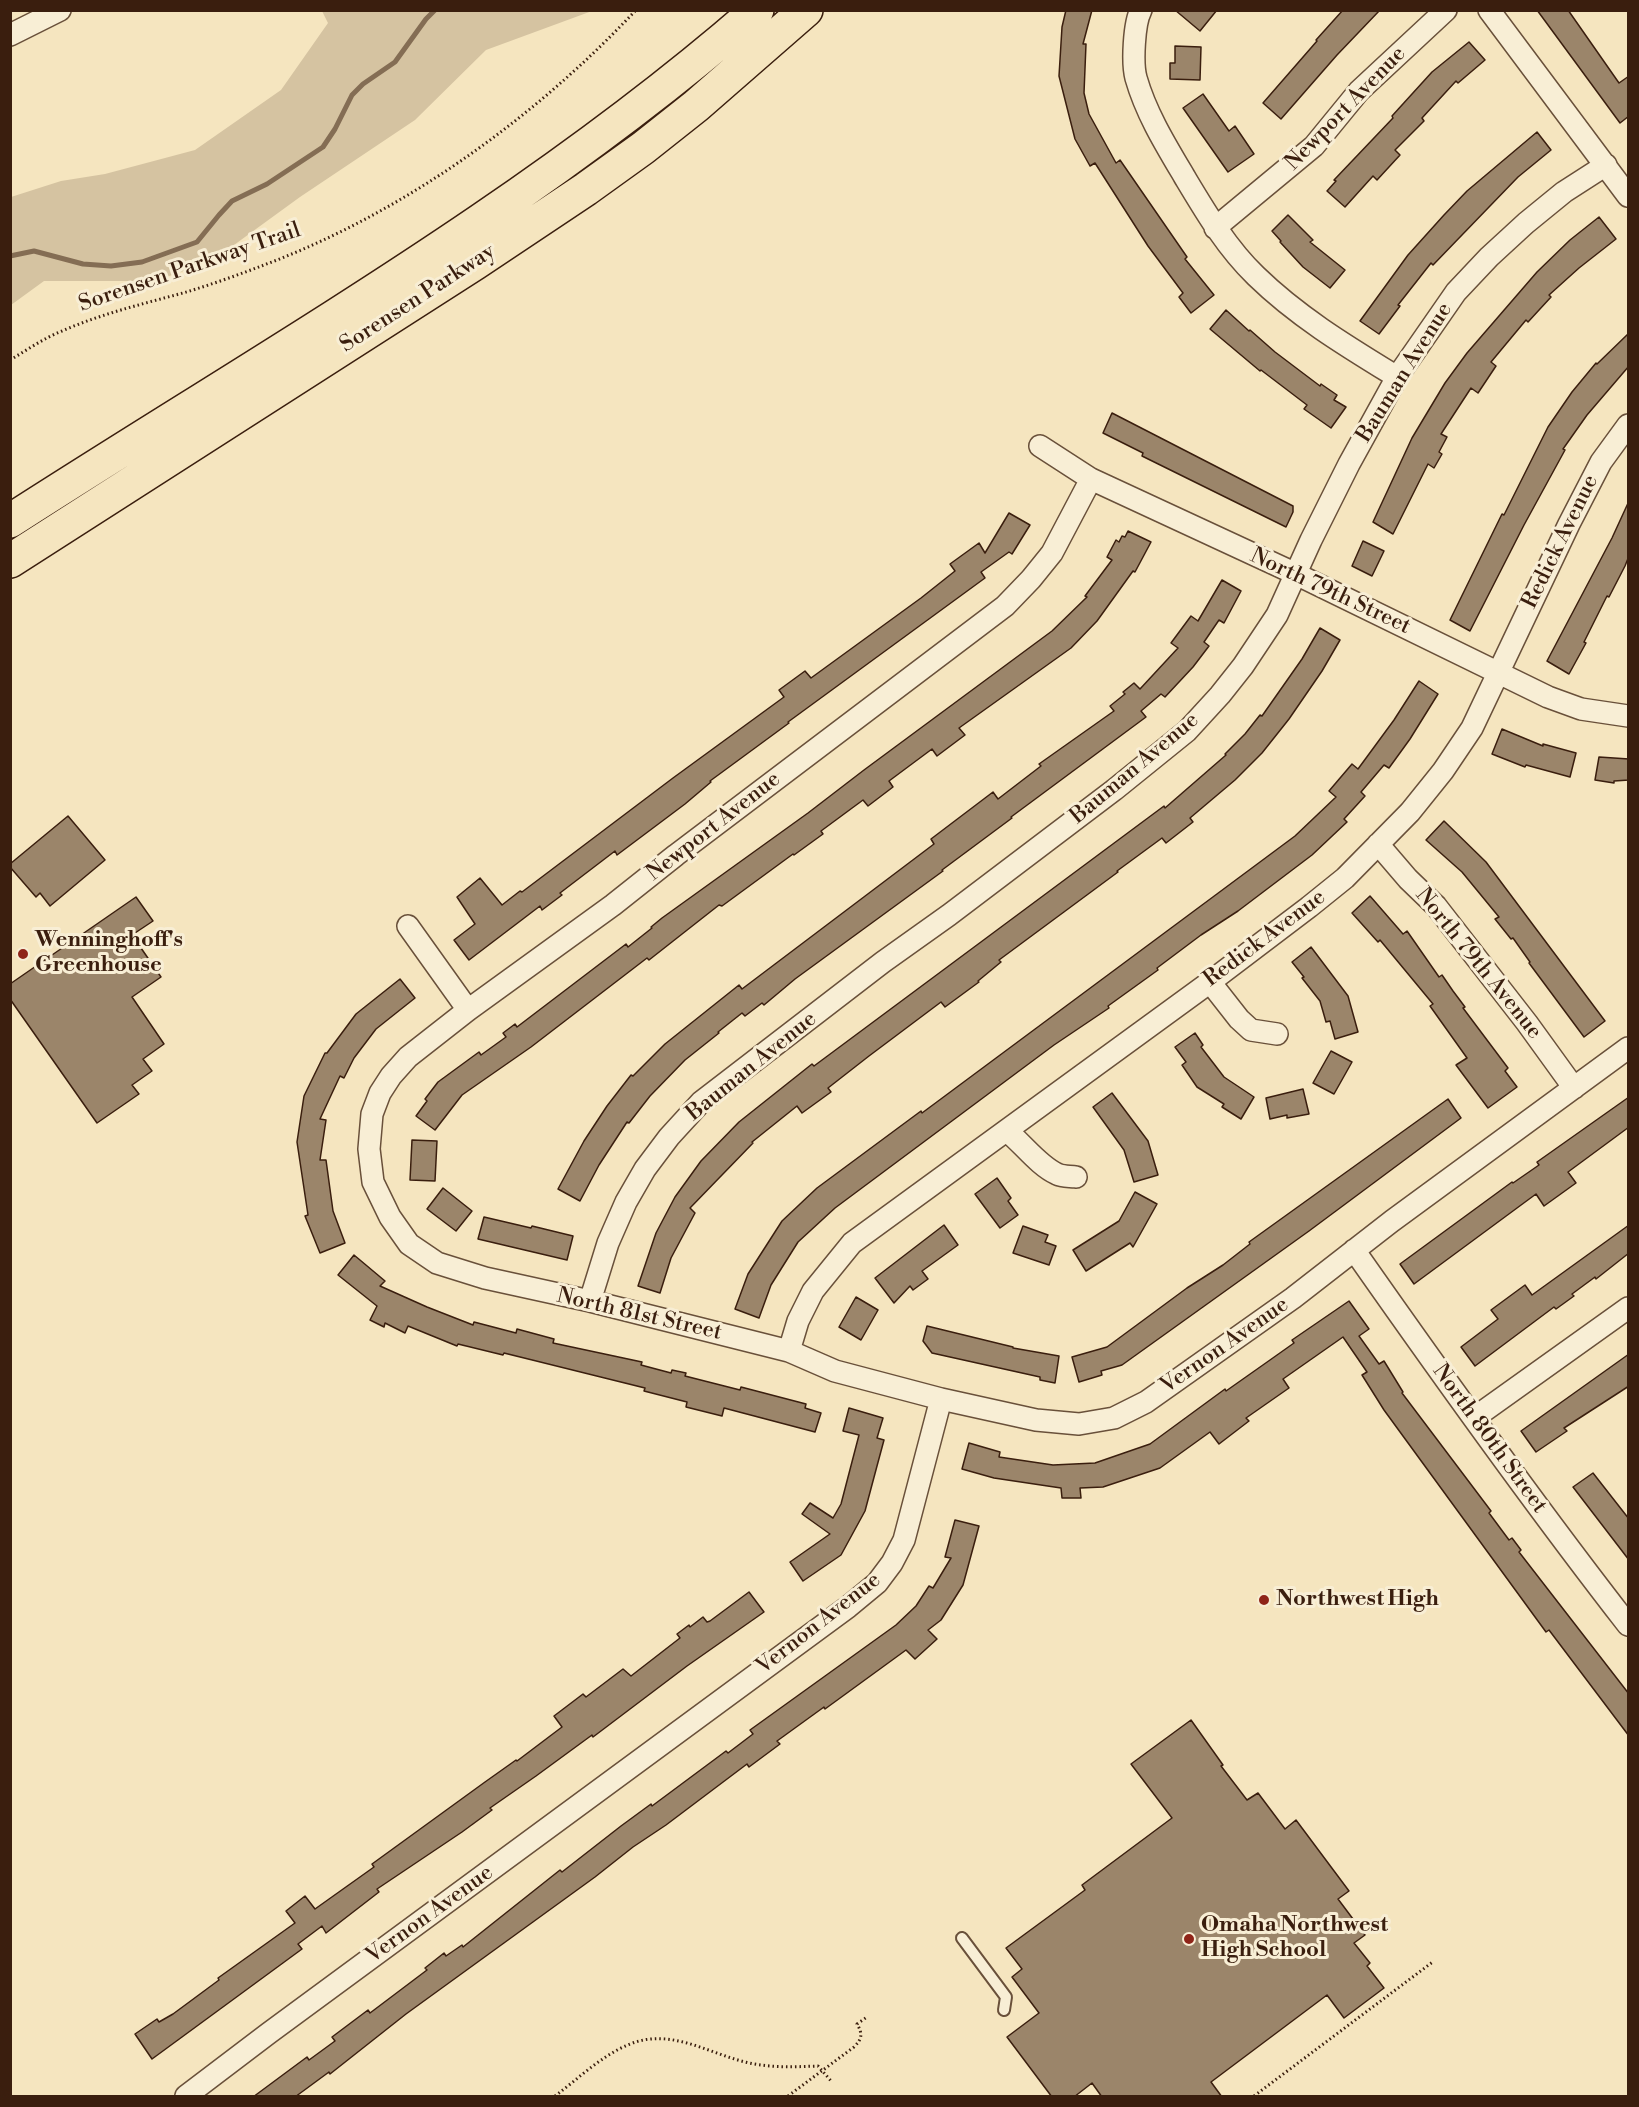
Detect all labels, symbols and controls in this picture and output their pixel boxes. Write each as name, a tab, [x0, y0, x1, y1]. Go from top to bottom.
street label: Newport Avenue	[1280, 41, 1412, 177]
street label: Sorensen Parkway Trail	[76, 218, 304, 318]
street label: Sorensen Parkway	[335, 239, 501, 359]
street label: Bauman Avenue	[1351, 298, 1459, 448]
street label: Redick Avenue	[1517, 471, 1605, 613]
street label: North 79th Street	[1246, 543, 1414, 641]
street label: Bauman Avenue	[1065, 708, 1205, 830]
street label: Newport Avenue	[642, 767, 786, 887]
street label: North 79th Avenue	[1409, 883, 1547, 1045]
street label: Redick Avenue	[1199, 885, 1331, 993]
place label: Wenninghoff's Greenhouse	[35, 928, 183, 980]
marker: Wenninghoff's Greenhouse	[16, 947, 30, 961]
street label: Bauman Avenue	[682, 1006, 822, 1128]
street label: North 81st Street	[554, 1283, 724, 1347]
street label: Vernon Avenue	[1156, 1292, 1294, 1400]
street label: North 80th Street	[1426, 1359, 1552, 1519]
street label: Vernon Avenue	[752, 1567, 886, 1681]
place label: Northwest High	[1276, 1587, 1439, 1613]
marker: Northwest High	[1257, 1593, 1271, 1607]
street label: Vernon Avenue	[361, 1860, 499, 1970]
place label: Omaha Northwest High School	[1201, 1913, 1388, 1964]
marker: Omaha Northwest High School	[1182, 1932, 1196, 1946]

